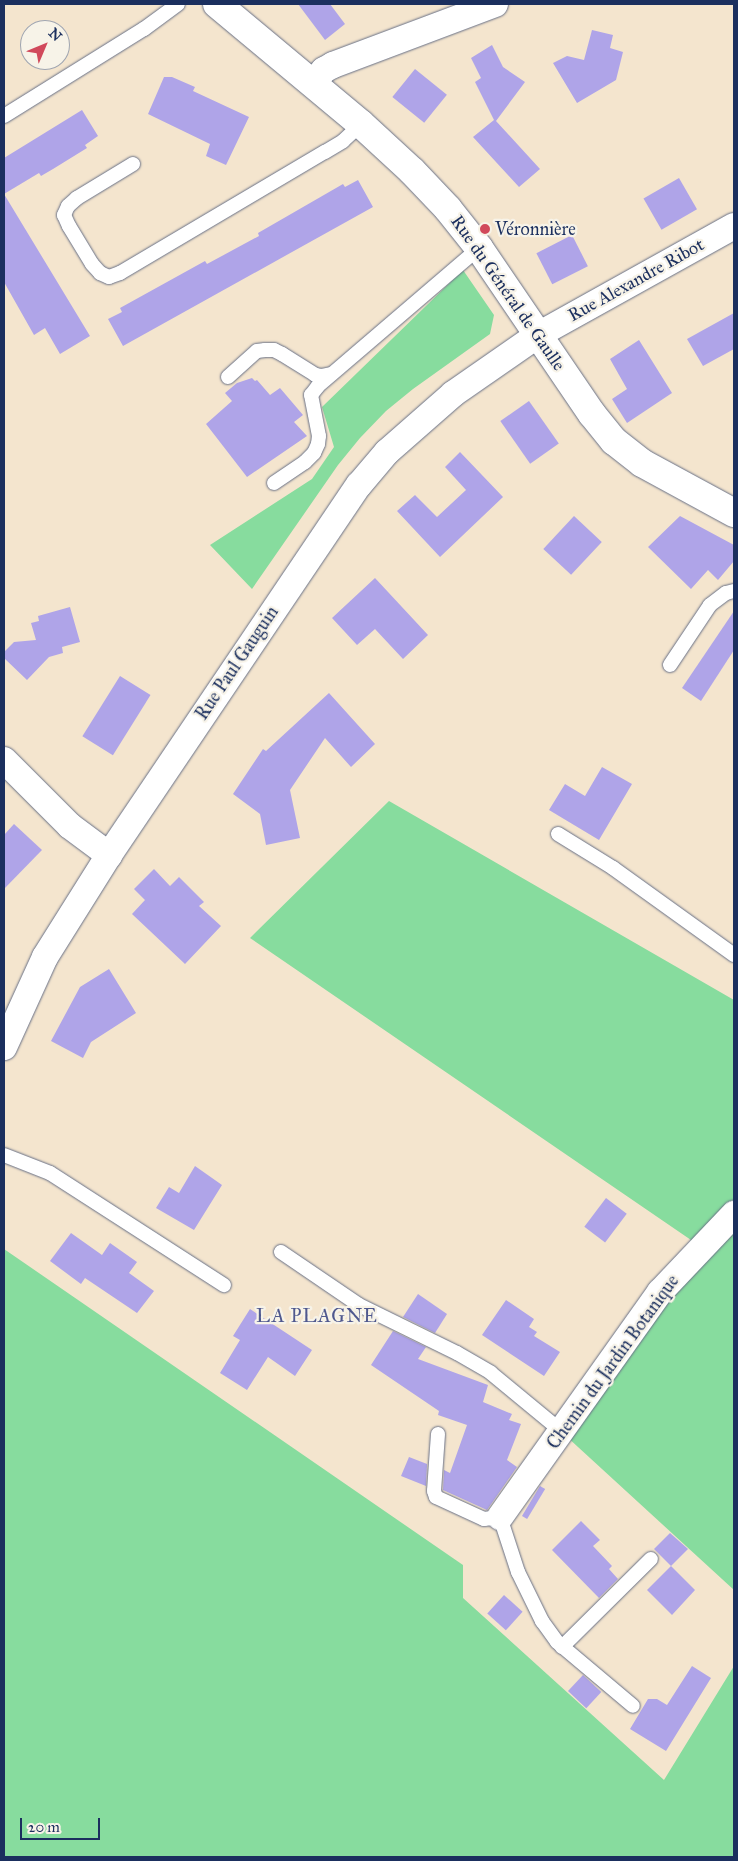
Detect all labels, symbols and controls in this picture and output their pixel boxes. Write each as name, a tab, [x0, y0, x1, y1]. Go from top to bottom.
north arrow	[20, 20, 70, 70]
text: N	[45, 25, 65, 45]
street label: Rue du Général de Gaulle	[446, 211, 570, 375]
place label: Véronnière	[495, 218, 576, 240]
marker: Véronnière	[479, 223, 491, 235]
street label: Rue Alexandre Ribot	[564, 234, 708, 326]
street label: Rue Paul Gauguin	[191, 602, 283, 724]
street label: Chemin du Jardin Botanique	[543, 1271, 683, 1453]
district label: LA PLAGNE	[255, 1305, 379, 1327]
scale bar	[22, 1808, 102, 1840]
text: 20 m	[28, 1818, 60, 1836]

